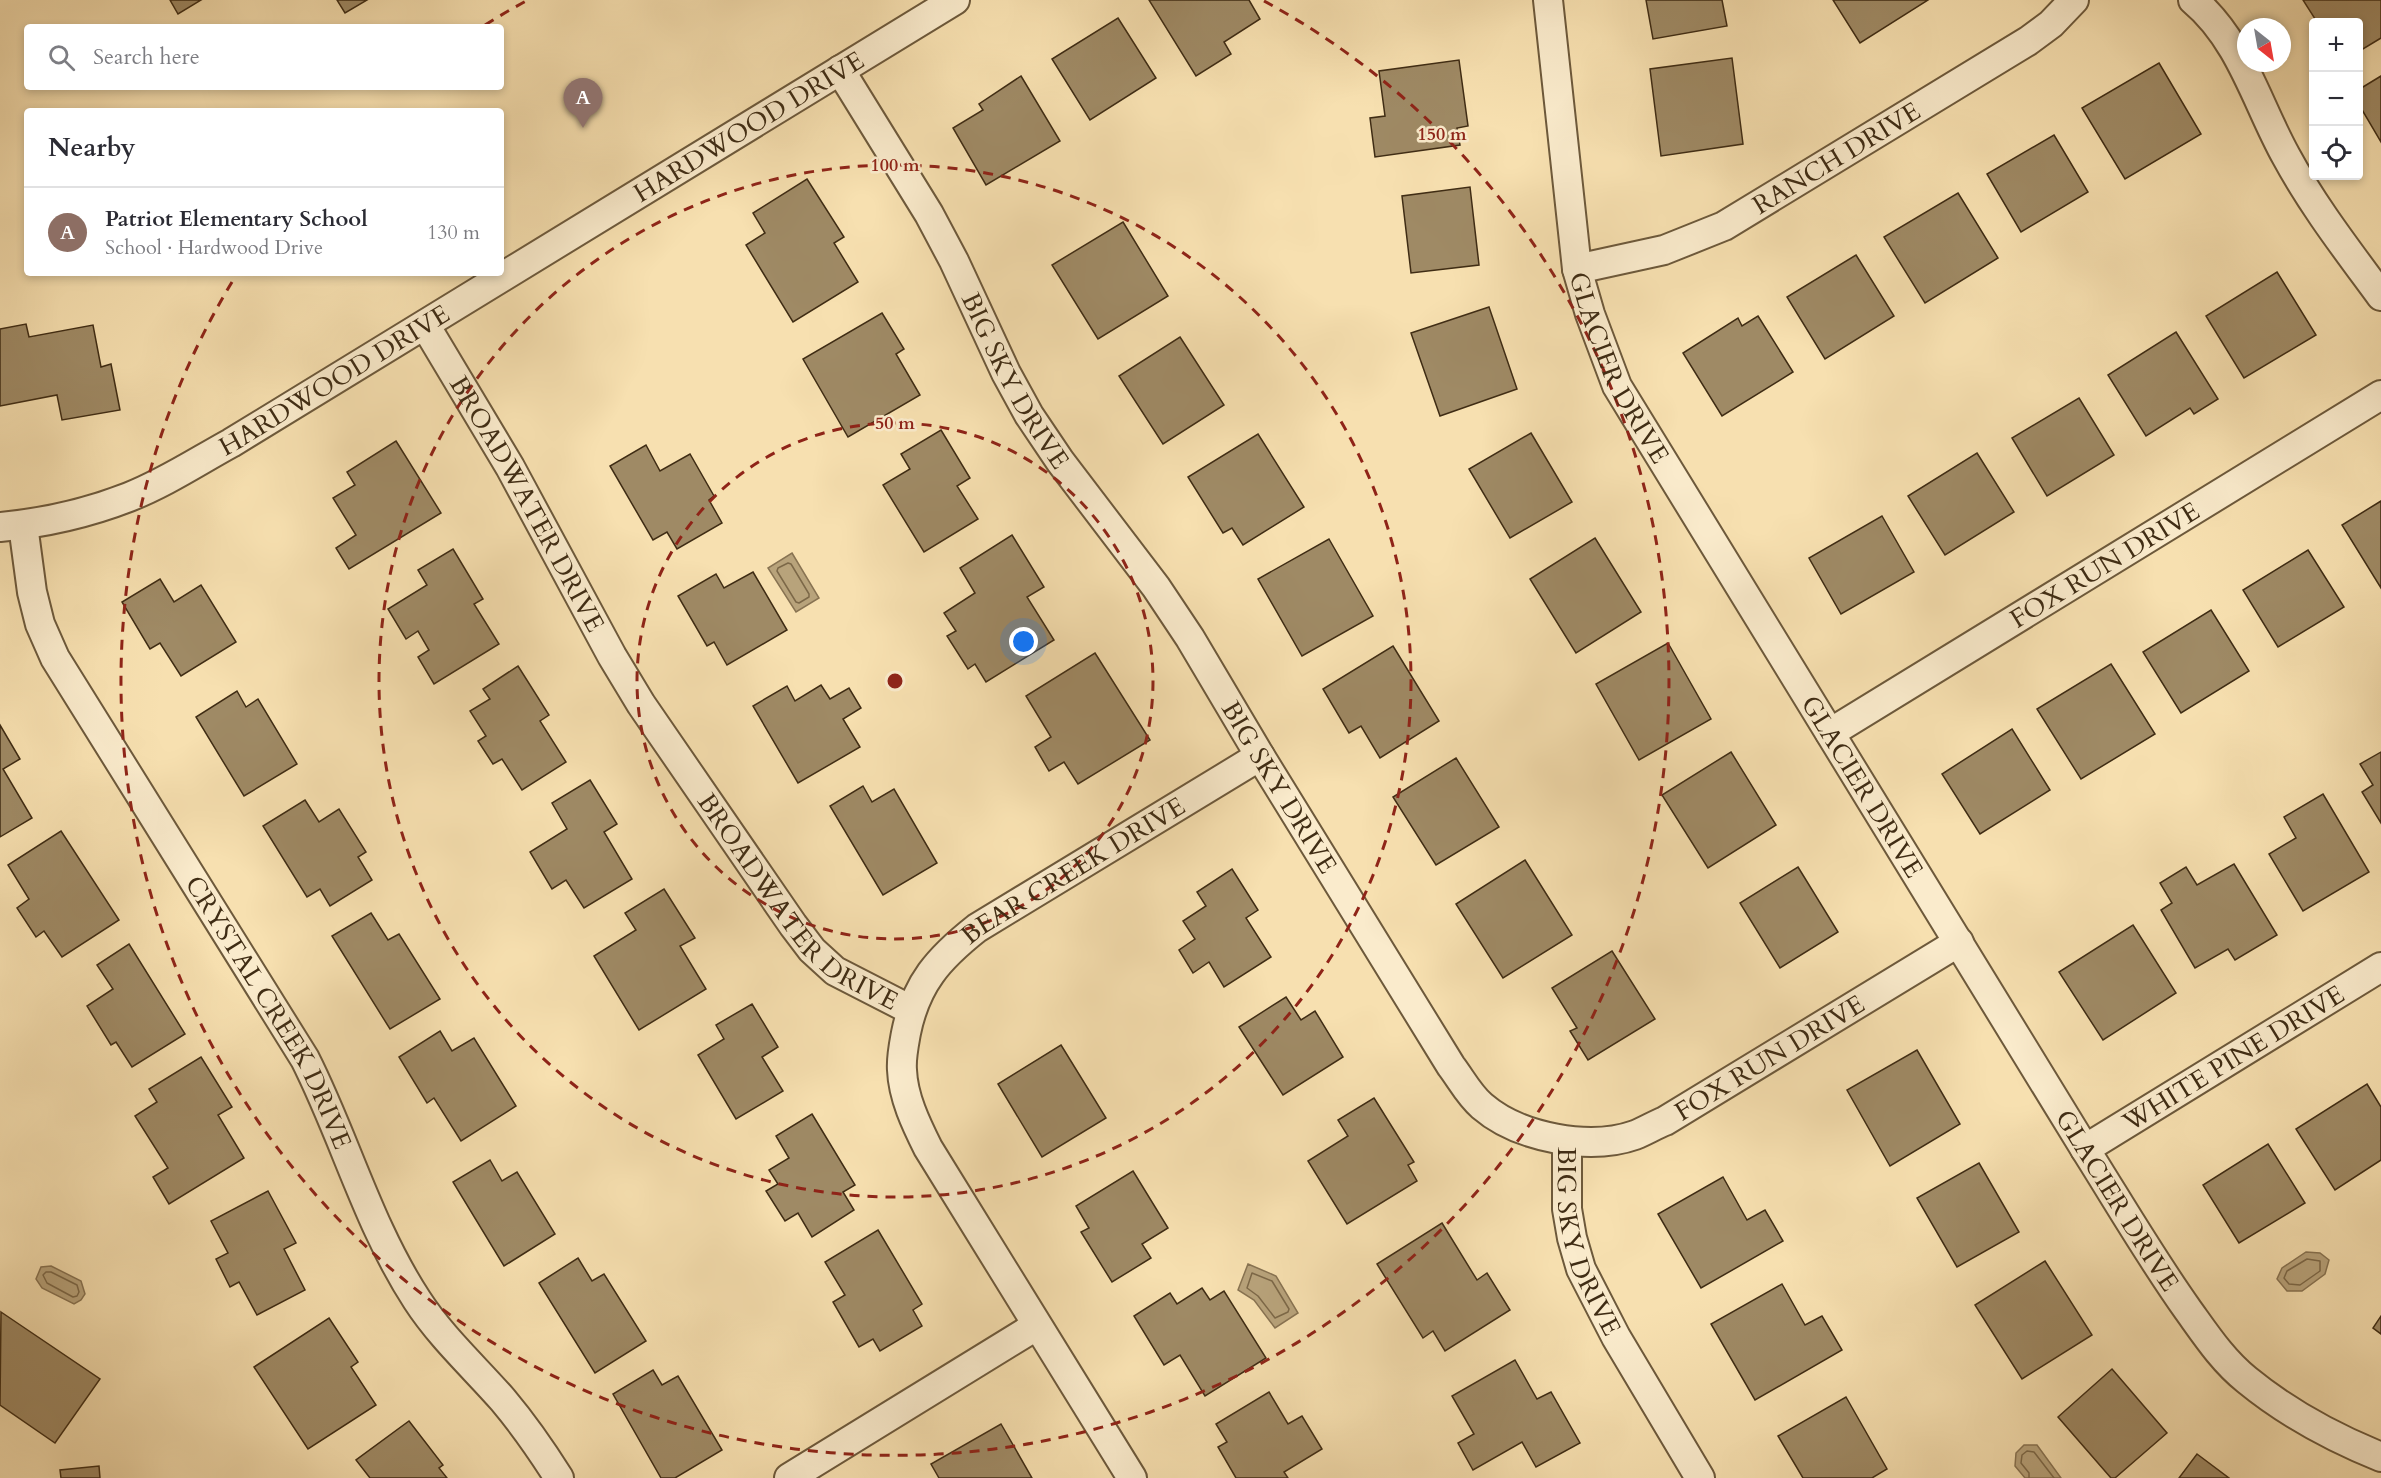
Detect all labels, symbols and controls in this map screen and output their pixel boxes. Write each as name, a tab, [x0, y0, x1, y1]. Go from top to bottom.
north arrow	[2237, 18, 2291, 72]
map controls	[2309, 18, 2363, 180]
button: +	[2309, 18, 2363, 72]
search box	[24, 24, 504, 90]
icon: search	[45, 41, 78, 74]
text: Search here	[93, 42, 200, 72]
street label: HARDWOOD DRIVE	[627, 43, 871, 211]
button: −	[2309, 72, 2363, 126]
pin: A	[564, 78, 602, 128]
street label: RANCH DRIVE	[1746, 94, 1927, 223]
text: 150 m	[1417, 122, 1467, 147]
button: locate	[2309, 126, 2363, 180]
text: Nearby	[48, 130, 136, 165]
text: 100 m	[870, 153, 920, 178]
text: Patriot Elementary School	[105, 204, 368, 234]
text: A	[60, 219, 75, 246]
text: 130 m	[427, 219, 480, 246]
text: School · Hardwood Drive	[105, 234, 323, 261]
street label: GLACIER DRIVE	[1561, 268, 1677, 470]
street label: BIG SKY DRIVE	[953, 287, 1077, 476]
street label: HARDWOOD DRIVE	[213, 297, 456, 464]
street label: BROADWATER DRIVE	[441, 369, 613, 638]
text: 50 m	[875, 411, 915, 436]
street label: FOX RUN DRIVE	[2003, 494, 2206, 637]
your location	[1009, 627, 1038, 656]
centre of rings	[885, 671, 905, 691]
street label: GLACIER DRIVE	[1793, 689, 1931, 884]
street label: BIG SKY DRIVE	[1213, 695, 1345, 880]
street label: BROADWATER DRIVE	[689, 786, 904, 1019]
street label: BEAR CREEK DRIVE	[953, 789, 1192, 952]
street label: CRYSTAL CREEK DRIVE	[177, 869, 360, 1154]
street label: WHITE PINE DRIVE	[2115, 977, 2351, 1140]
street label: FOX RUN DRIVE	[1668, 987, 1871, 1129]
street label: GLACIER DRIVE	[2047, 1103, 2187, 1298]
street label: BIG SKY DRIVE	[1549, 1147, 1629, 1342]

